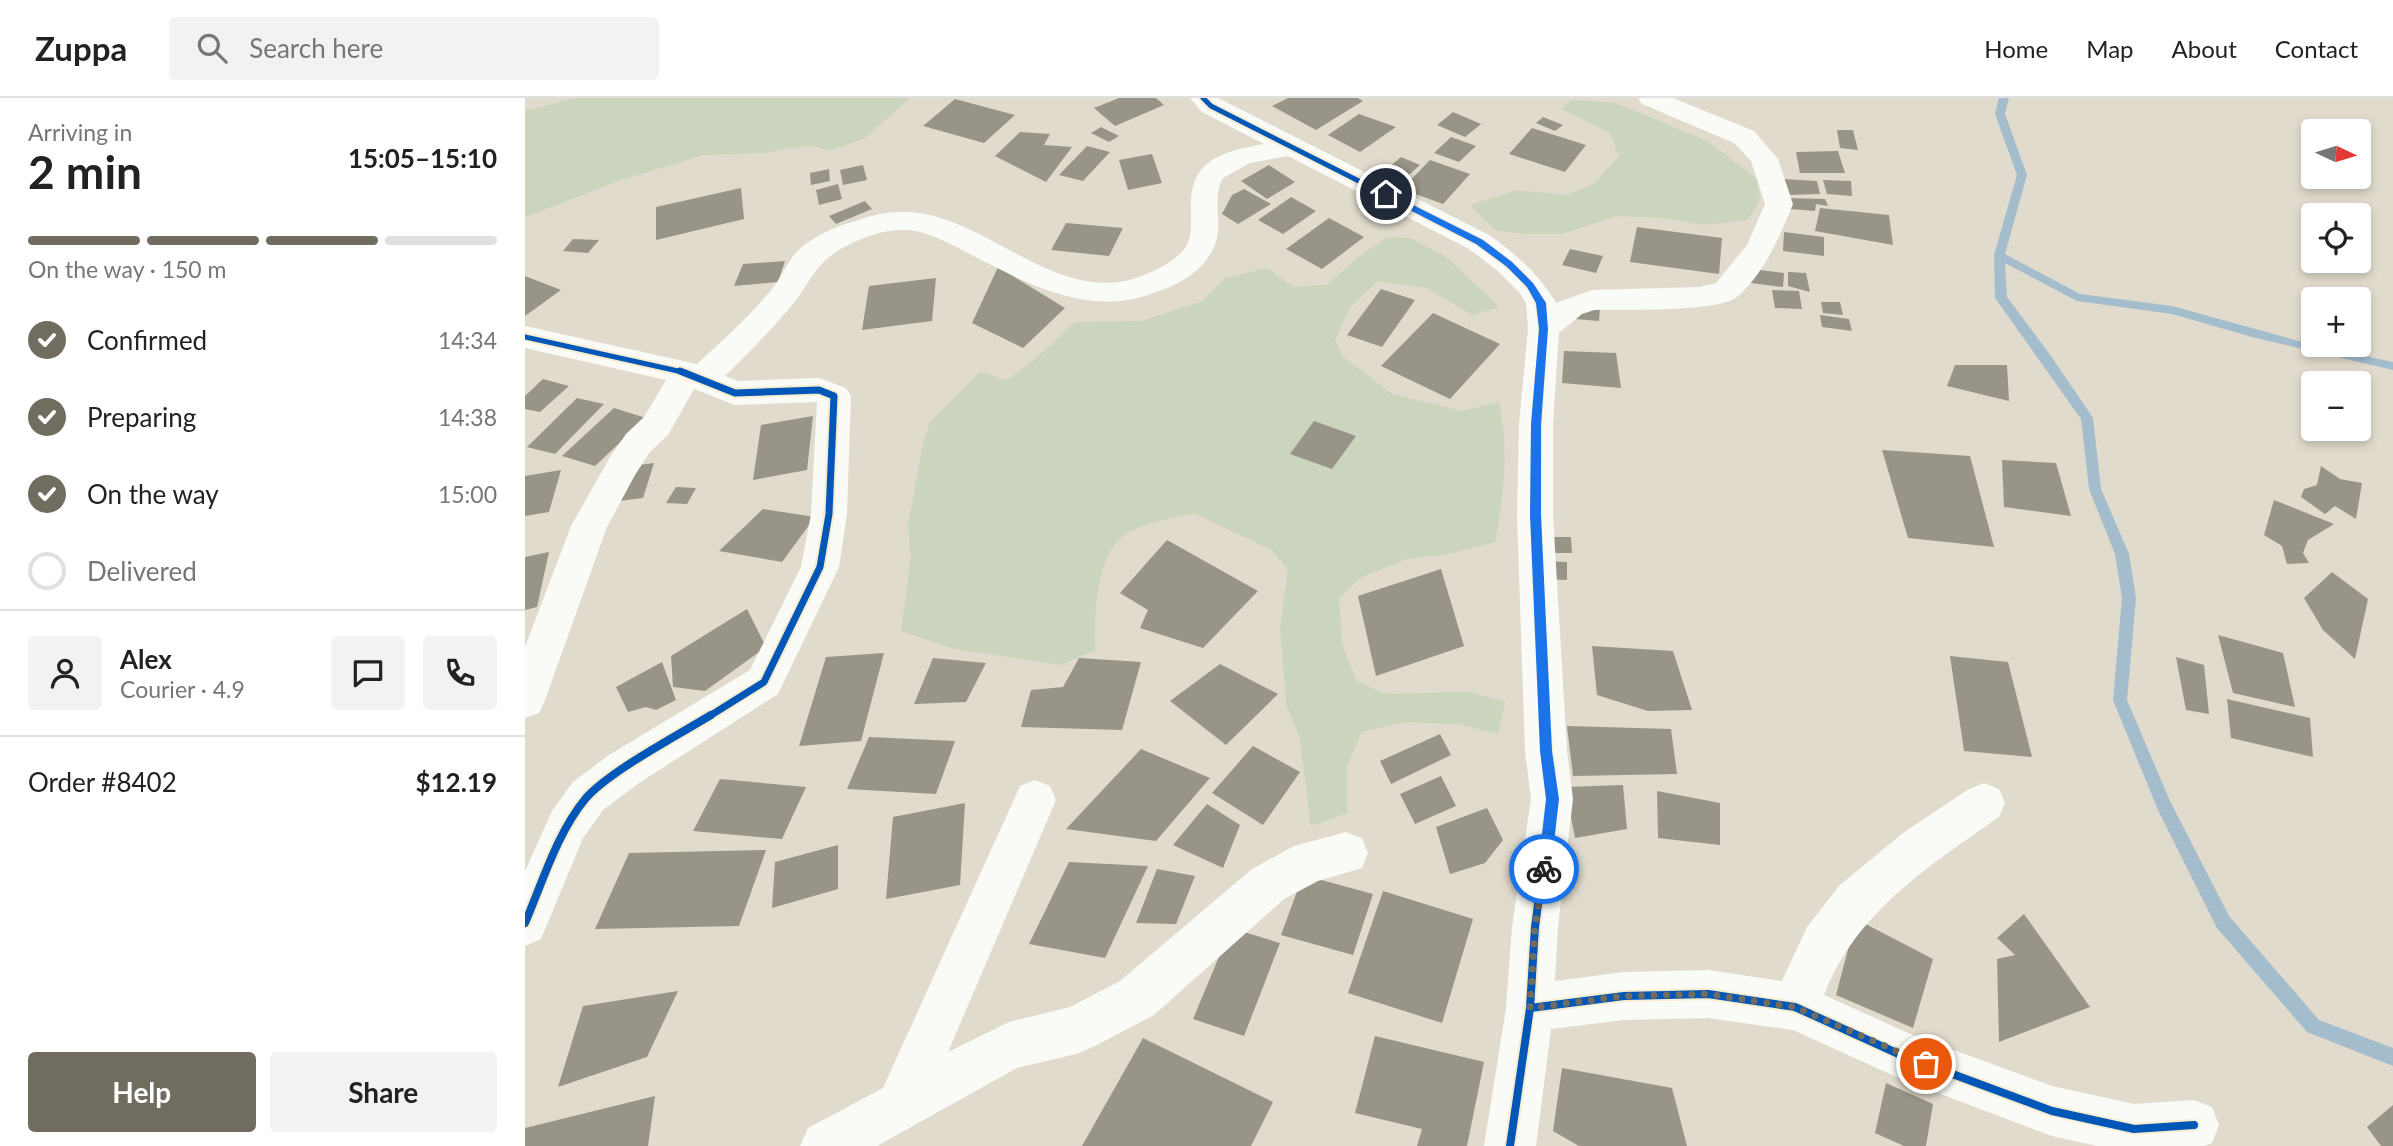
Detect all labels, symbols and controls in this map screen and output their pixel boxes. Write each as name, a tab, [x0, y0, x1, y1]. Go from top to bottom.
search box	[169, 17, 659, 80]
text: Zuppa	[35, 28, 127, 68]
icon: search	[193, 29, 231, 67]
text: Search here	[249, 32, 383, 64]
text: Home	[1984, 34, 2048, 63]
text: Map	[2086, 34, 2134, 63]
text: About	[2172, 34, 2237, 63]
text: Contact	[2275, 34, 2358, 63]
text: Arriving in	[28, 118, 132, 146]
north arrow	[2301, 119, 2371, 189]
map controls	[2301, 119, 2371, 441]
text: 15:05–15:10	[348, 142, 497, 174]
text: 2 min	[28, 144, 142, 199]
pin	[1356, 164, 1416, 224]
icon: home	[1367, 175, 1405, 213]
button: locate	[2301, 203, 2371, 273]
text: On the way · 150 m	[28, 255, 227, 283]
button: +	[2301, 287, 2371, 357]
icon: check	[28, 321, 66, 359]
text: Confirmed	[87, 324, 207, 356]
text: 14:34	[438, 326, 497, 354]
button: −	[2301, 371, 2371, 441]
icon: check	[28, 398, 66, 436]
text: Preparing	[87, 401, 196, 433]
text: 14:38	[438, 403, 497, 431]
icon: check	[28, 475, 66, 513]
text: On the way	[87, 478, 219, 510]
text: 15:00	[438, 480, 497, 508]
text: Delivered	[87, 555, 197, 587]
button: person	[28, 636, 102, 710]
button: chat	[331, 636, 405, 710]
button: phone	[423, 636, 497, 710]
text: Alex	[120, 643, 172, 675]
text: Courier · 4.9	[120, 675, 245, 703]
text: Order #8402	[28, 766, 177, 798]
text: $12.19	[415, 766, 497, 798]
courier	[1509, 834, 1579, 904]
icon: bike	[1525, 850, 1563, 888]
pin	[1896, 1034, 1956, 1094]
icon: bag	[1907, 1045, 1945, 1083]
button: Help	[28, 1052, 256, 1132]
button: Share	[270, 1052, 497, 1132]

